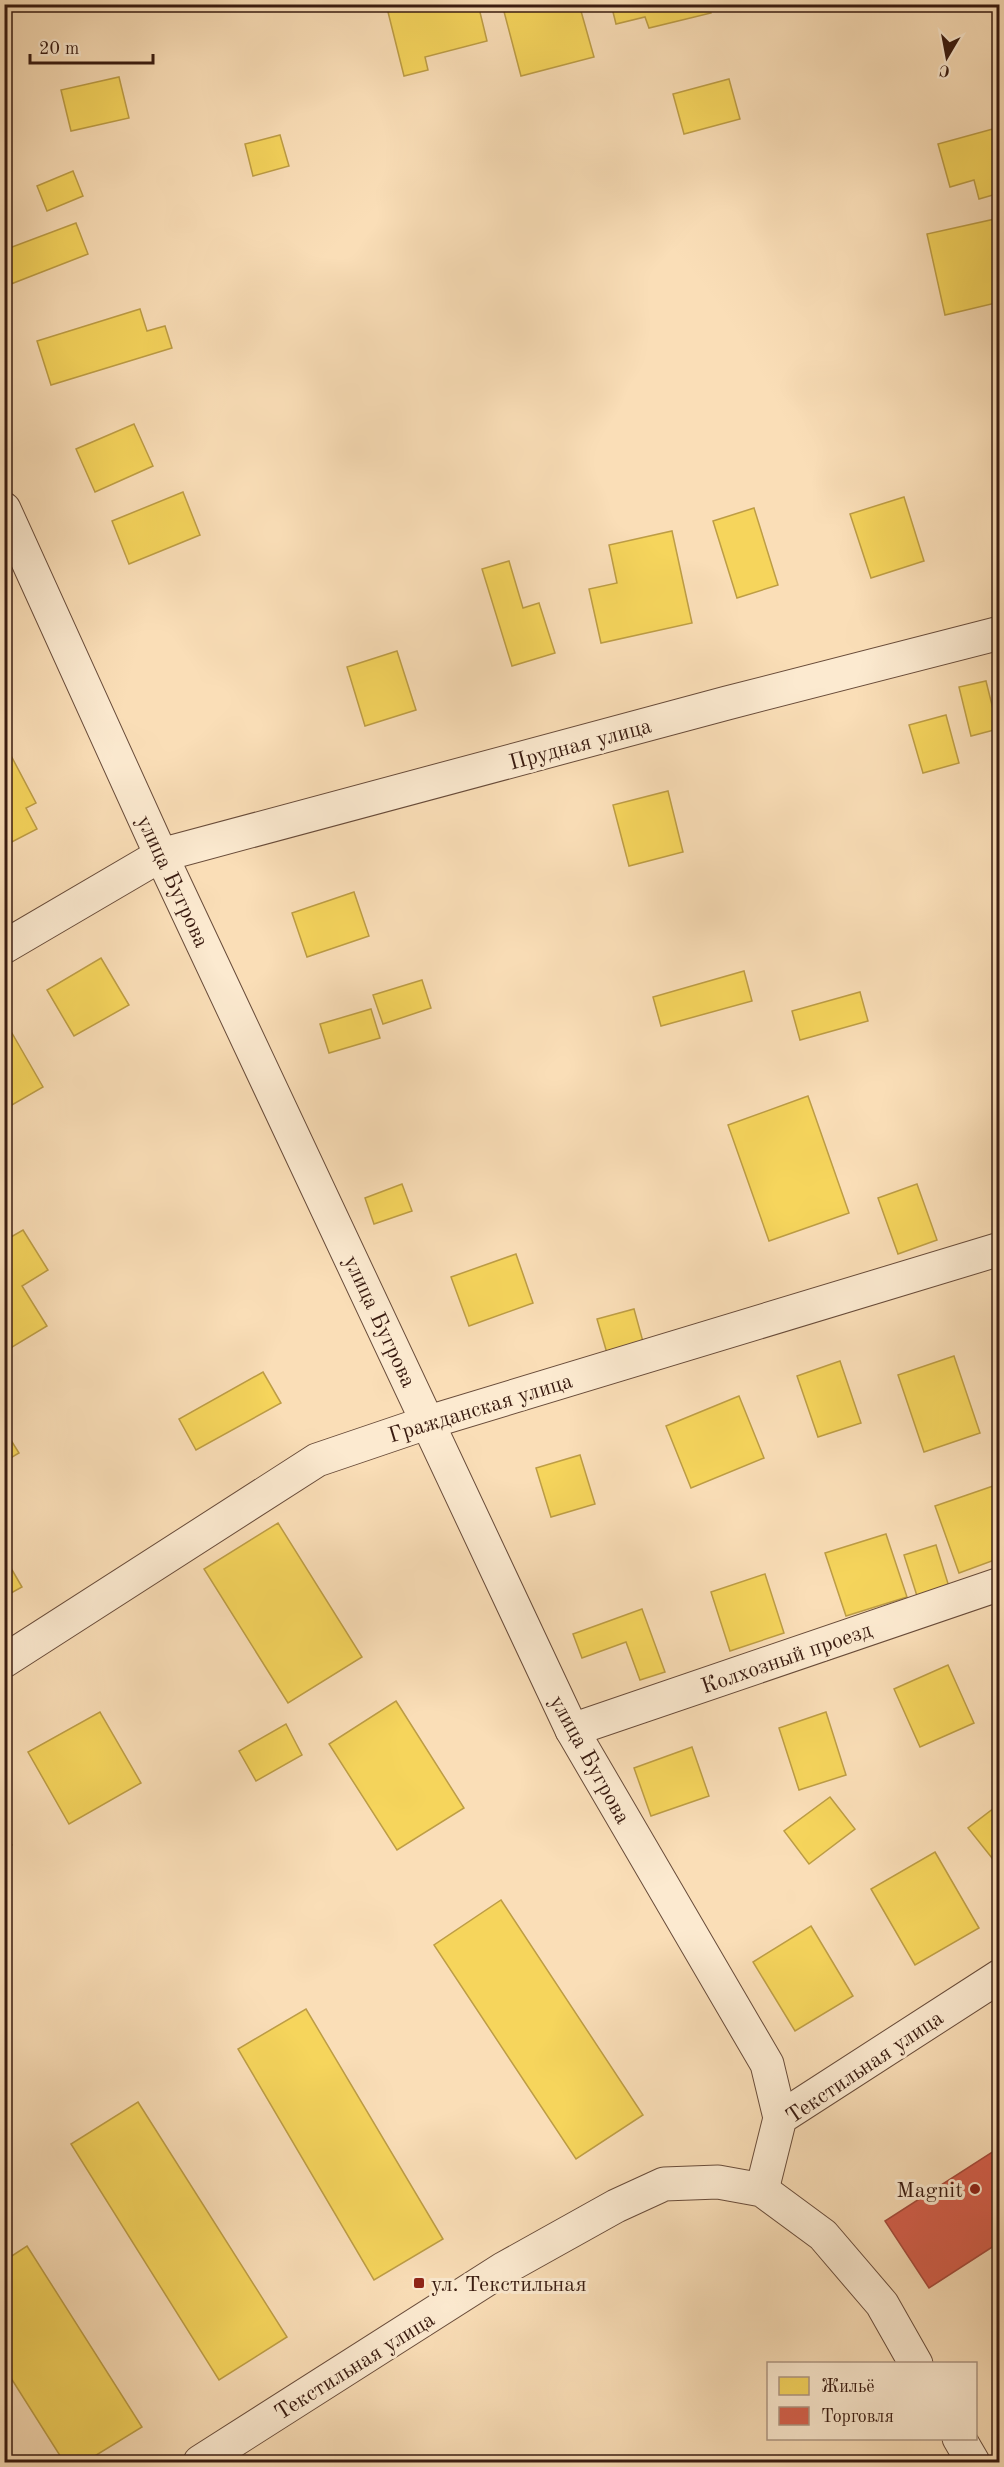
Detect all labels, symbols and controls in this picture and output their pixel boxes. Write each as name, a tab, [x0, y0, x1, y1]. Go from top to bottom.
scale bar	[30, 27, 153, 65]
north arrow	[917, 27, 977, 87]
text: 20 m	[39, 40, 79, 58]
text: С	[938, 61, 951, 79]
street label: Прудная улица	[507, 715, 654, 775]
street label: улица Бугрова	[132, 812, 212, 951]
street label: улица Бугрова	[339, 1252, 419, 1391]
street label: Гражданская улица	[386, 1370, 575, 1447]
street label: Колхозный проезд	[699, 1619, 875, 1698]
street label: улица Бугрова	[545, 1692, 634, 1828]
street label: Текстильная улица	[783, 2007, 948, 2128]
place label: Magnit	[896, 2180, 963, 2202]
marker: Magnit	[968, 2182, 982, 2196]
place label: ул. Текстильная	[431, 2274, 587, 2296]
marker: ул. Текстильная	[412, 2276, 426, 2290]
street label: Текстильная улица	[271, 2308, 439, 2425]
legend	[767, 2362, 977, 2440]
text: Жильё	[821, 2378, 875, 2396]
text: Торговля	[821, 2408, 894, 2426]

